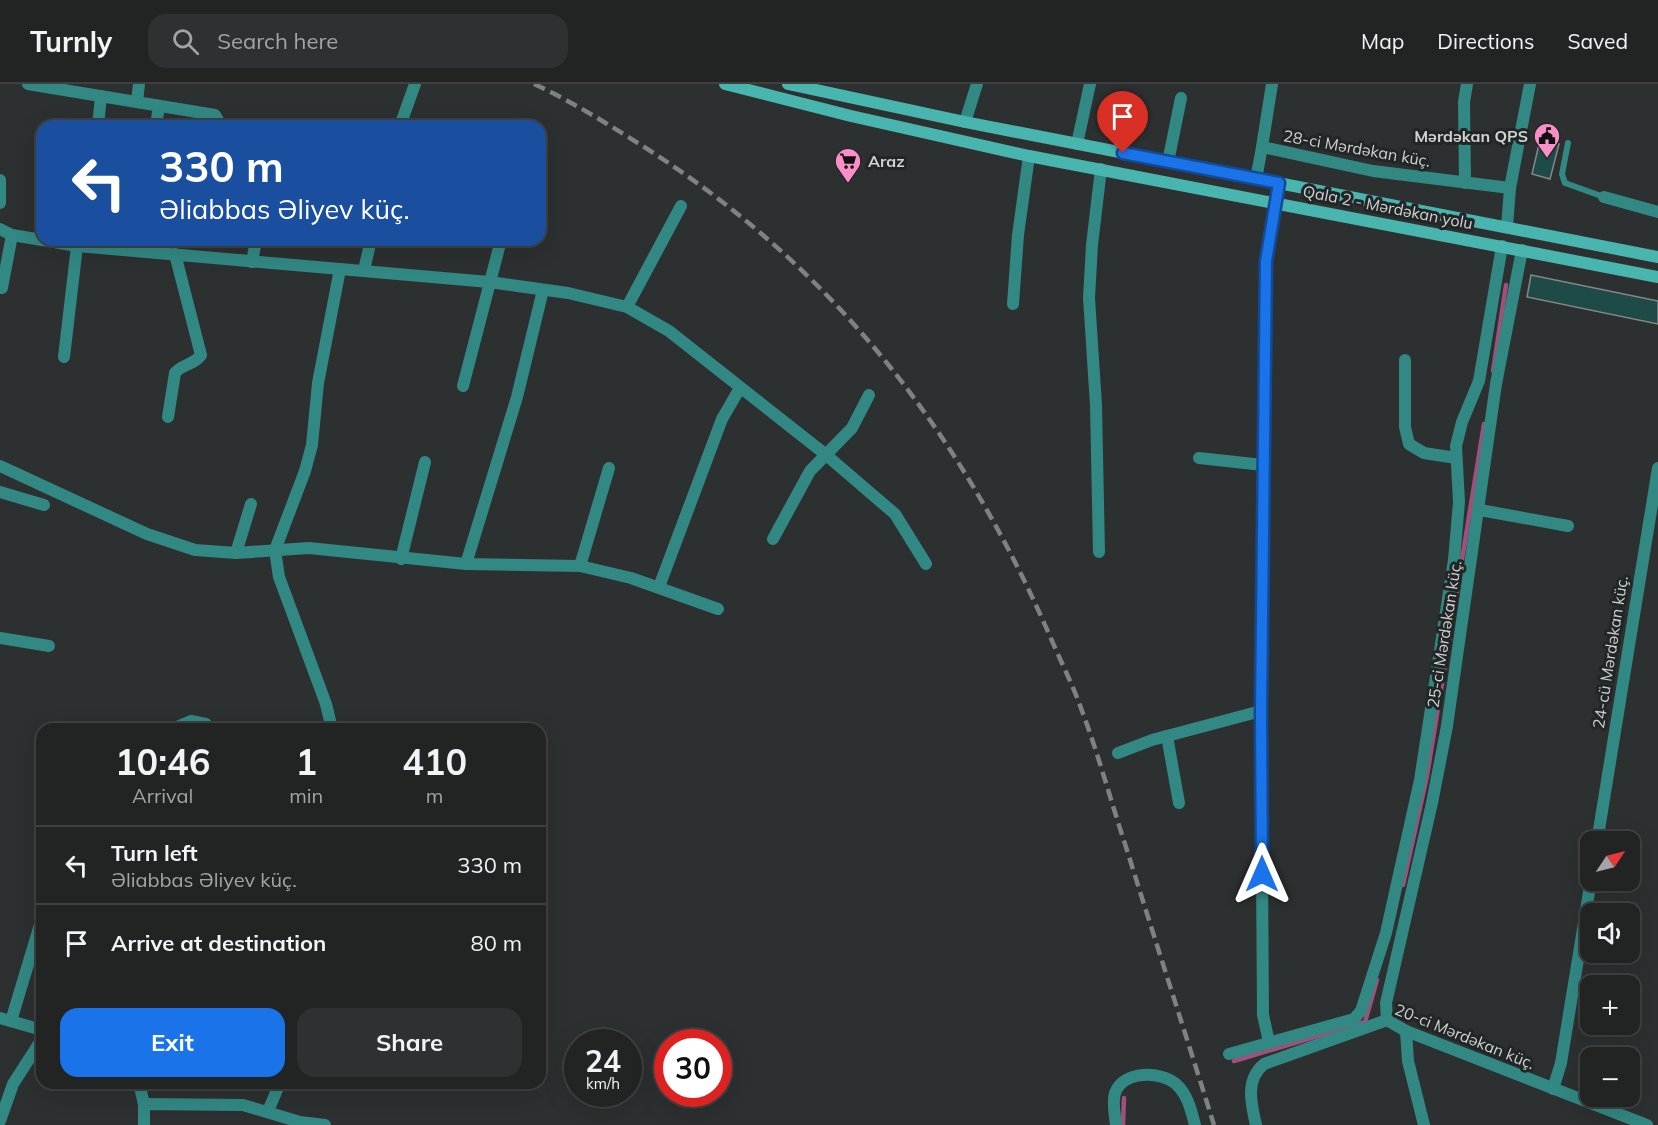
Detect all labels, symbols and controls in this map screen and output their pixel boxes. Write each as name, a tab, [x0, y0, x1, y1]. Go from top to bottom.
search box	[148, 14, 568, 68]
text: Turnly	[30, 24, 112, 59]
icon: search	[169, 25, 202, 58]
text: Search here	[217, 27, 338, 55]
text: Map	[1361, 28, 1404, 54]
text: Directions	[1437, 28, 1534, 54]
text: Saved	[1567, 28, 1628, 54]
pin	[1097, 91, 1148, 153]
icon: arrive	[1106, 100, 1139, 133]
public building icon: Mərdəkan QPS	[1532, 121, 1562, 159]
street label: 28-ci Mərdəkan küç.	[1282, 125, 1432, 171]
place label: Mərdəkan QPS	[1414, 126, 1528, 146]
text: 330 m	[159, 140, 284, 193]
icon: left	[60, 144, 138, 222]
supermarket icon: Araz	[833, 146, 863, 184]
place label: Araz	[868, 151, 905, 171]
street label: Qala 2 - Mərdəkan yolu	[1301, 181, 1475, 233]
text: Əliabbas Əliyev küç.	[159, 192, 410, 226]
street label: 25-ci Mərdəkan küç.	[1422, 559, 1466, 709]
street label: 24-cü Mərdəkan küç.	[1588, 574, 1632, 730]
text: 10:46	[115, 739, 210, 784]
text: 1	[295, 739, 317, 784]
text: 410	[402, 739, 467, 784]
text: Arrival	[132, 783, 193, 808]
text: min	[289, 783, 323, 808]
text: m	[426, 783, 443, 808]
north arrow	[1580, 831, 1640, 891]
map controls	[1580, 831, 1640, 1107]
text: Turn left	[111, 839, 198, 867]
position arrow	[1230, 842, 1294, 906]
icon: left	[60, 849, 93, 882]
text: 330 m	[457, 851, 522, 879]
text: Əliabbas Əliyev küç.	[111, 867, 297, 892]
button: sound	[1580, 903, 1640, 963]
icon: arrive	[60, 927, 93, 960]
text: Arrive at destination	[111, 929, 326, 957]
text: 80 m	[471, 929, 522, 957]
button: +	[1580, 975, 1640, 1035]
street label: 20-ci Mərdəkan küç.	[1392, 999, 1538, 1073]
button: Exit	[60, 1008, 285, 1077]
button: Share	[297, 1008, 522, 1077]
speed limit sign: 30	[654, 1029, 732, 1107]
text: 24	[585, 1042, 621, 1080]
button: −	[1580, 1047, 1640, 1107]
text: km/h	[586, 1074, 620, 1093]

